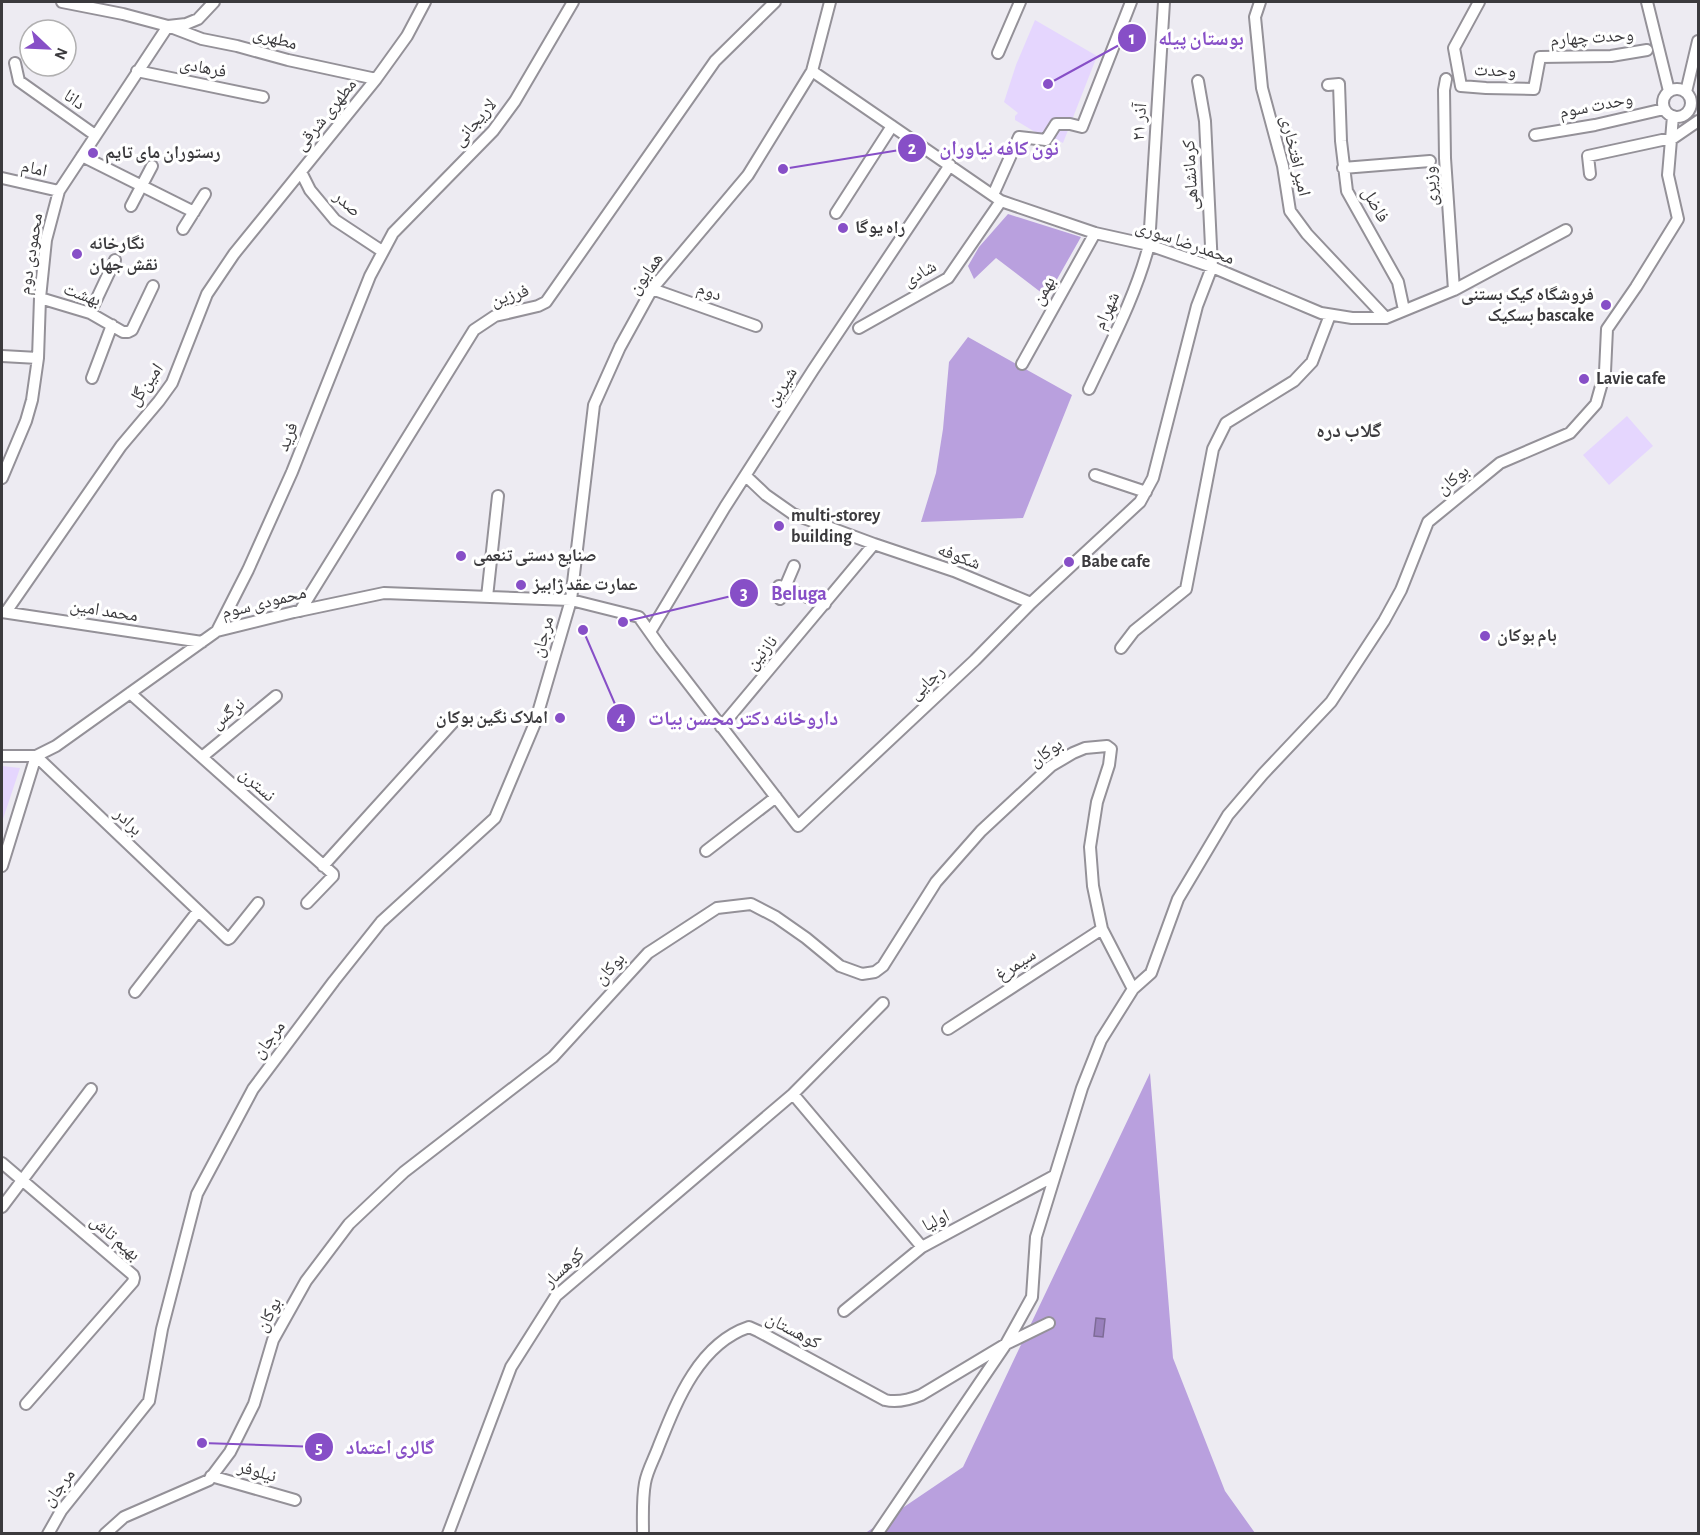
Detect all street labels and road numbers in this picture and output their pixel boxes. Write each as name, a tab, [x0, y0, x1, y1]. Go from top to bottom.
street label: مطهری	[251, 25, 299, 54]
street label: وحدت چهارم	[1550, 26, 1635, 52]
street label: فرهادی	[178, 55, 228, 82]
street label: وحدت	[1474, 61, 1516, 81]
street label: مطهری شرقی	[292, 76, 361, 155]
street label: دانا	[60, 87, 88, 113]
street label: وحدت سوم	[1558, 90, 1635, 124]
street label: لاریجانی	[450, 96, 501, 151]
street label: ۲۱ آذر	[1128, 102, 1150, 141]
street label: امیر افتخاری	[1276, 114, 1313, 198]
street label: کرمانشاهی	[1180, 139, 1203, 211]
street label: امام	[19, 158, 49, 182]
street label: وزیری	[1421, 166, 1442, 206]
street label: فاضل	[1357, 184, 1392, 226]
street label: صدر	[329, 187, 364, 221]
street label: محمودی دوم	[16, 212, 48, 296]
street label: محمدرضا سوری	[1133, 218, 1237, 269]
street label: همایون	[625, 250, 668, 299]
street label: شادی	[900, 257, 940, 292]
street label: بهمن	[1029, 274, 1060, 309]
street label: دوم	[694, 279, 724, 307]
street label: بهشت	[61, 280, 103, 311]
street label: فرزین	[489, 282, 531, 311]
street label: شهرام	[1091, 289, 1125, 333]
street label: امین‌گل	[125, 360, 168, 410]
street label: شیرین	[763, 364, 802, 410]
street label: فرید	[274, 420, 302, 454]
street label: بوکان	[1433, 462, 1473, 499]
street label: شکوفه	[935, 541, 983, 573]
street label: محمودی سوم	[220, 584, 309, 624]
street label: محمد امین	[69, 597, 139, 626]
street label: مرجان	[529, 614, 558, 660]
street label: نازنین	[743, 632, 782, 674]
street label: رجایی	[906, 662, 949, 704]
street label: نرگس	[208, 695, 249, 734]
street label: بوکان	[1026, 735, 1066, 772]
street label: نسترن	[235, 765, 278, 806]
street label: برادر	[110, 804, 145, 840]
street label: سیمرغ	[993, 945, 1040, 985]
street label: بوکان	[591, 950, 629, 989]
street label: مرجان	[249, 1018, 290, 1063]
street label: اولیا	[920, 1207, 953, 1236]
street label: بهیم تاش	[85, 1212, 143, 1266]
street label: کوهسار	[539, 1245, 588, 1292]
street label: بوکان	[253, 1295, 286, 1336]
street label: کوهستان	[762, 1309, 824, 1354]
street label: نیلوفر	[235, 1458, 278, 1486]
street label: مرجان	[39, 1466, 80, 1511]

